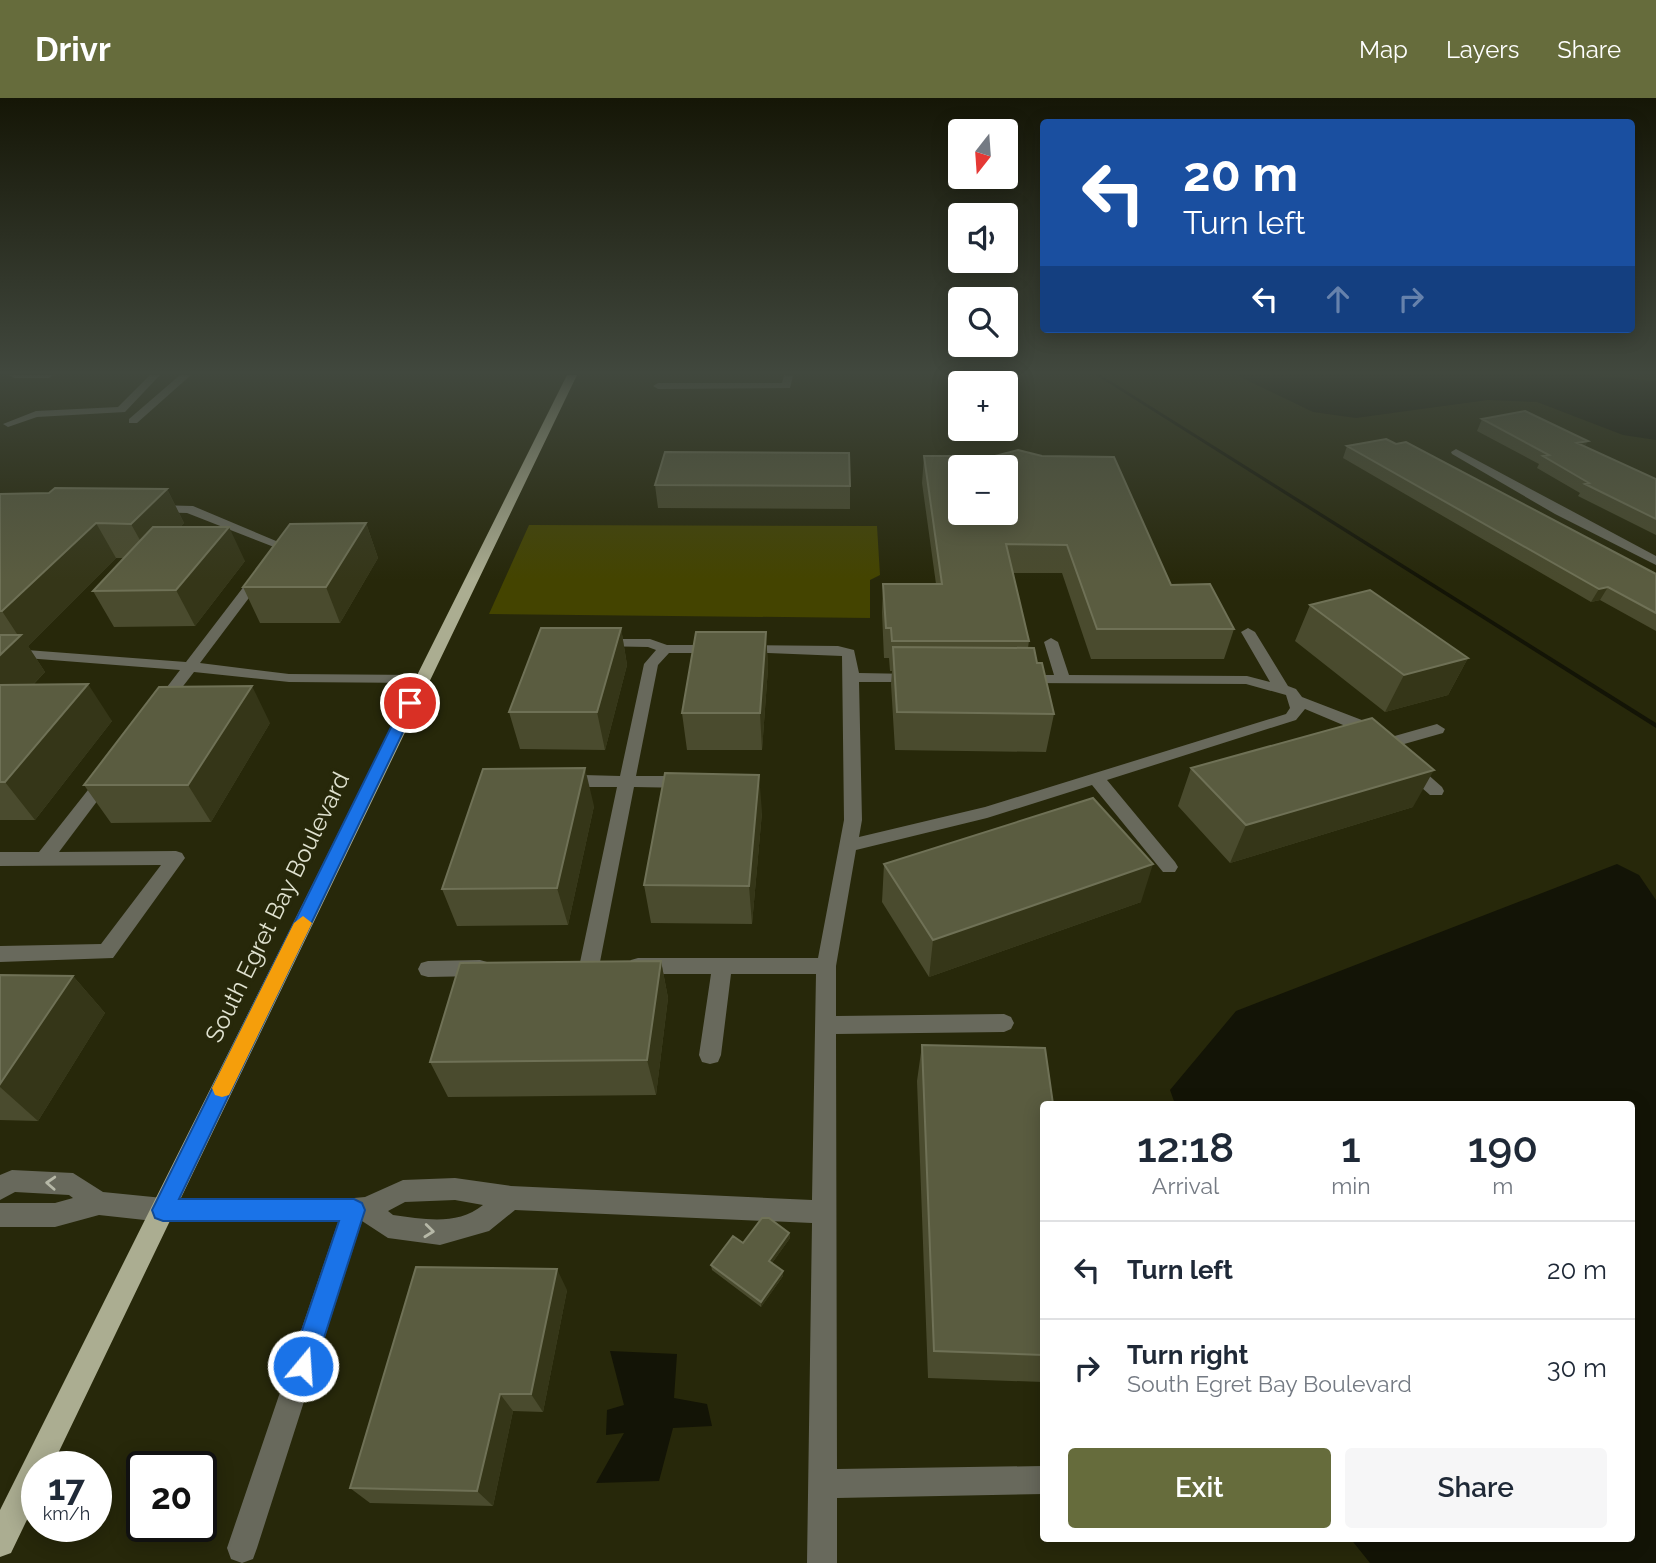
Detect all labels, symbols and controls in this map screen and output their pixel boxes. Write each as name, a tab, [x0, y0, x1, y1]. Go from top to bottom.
text: Drivr	[35, 30, 111, 69]
text: Map	[1359, 35, 1408, 64]
text: Layers	[1446, 35, 1519, 64]
text: Share	[1557, 35, 1621, 64]
north arrow	[948, 119, 1018, 189]
map controls	[948, 119, 1018, 525]
text: 20 m	[1183, 145, 1298, 202]
icon: left	[1068, 147, 1159, 238]
button: sound	[948, 203, 1018, 273]
text: Turn left	[1183, 204, 1305, 241]
icon: left	[1246, 280, 1284, 318]
icon: ahead	[1319, 280, 1357, 318]
icon: right	[1392, 280, 1430, 318]
button: search	[948, 287, 1018, 357]
button: +	[948, 371, 1018, 441]
button: −	[948, 455, 1018, 525]
pin	[380, 673, 440, 733]
icon: arrive	[391, 684, 429, 722]
street label: South Egret Bay Boulevard	[199, 767, 355, 1047]
text: 12:18	[1137, 1123, 1234, 1172]
text: 1	[1341, 1123, 1361, 1172]
text: 190	[1468, 1123, 1538, 1172]
text: Arrival	[1152, 1172, 1219, 1199]
text: min	[1331, 1172, 1371, 1199]
text: m	[1492, 1172, 1513, 1199]
one-way arrow	[46, 1176, 57, 1191]
one-way arrow	[424, 1223, 435, 1238]
icon: left	[1068, 1251, 1106, 1289]
text: Turn left	[1127, 1255, 1233, 1285]
text: 20 m	[1547, 1255, 1607, 1285]
position arrow	[266, 1329, 340, 1403]
text: Turn right	[1127, 1340, 1248, 1370]
icon: right	[1068, 1349, 1106, 1387]
text: 30 m	[1547, 1353, 1607, 1383]
text: South Egret Bay Boulevard	[1127, 1370, 1412, 1397]
button: Exit	[1068, 1448, 1331, 1528]
button: Share	[1345, 1448, 1607, 1528]
speed limit sign: 20	[126, 1451, 217, 1542]
text: 17	[48, 1467, 85, 1508]
text: km/h	[43, 1503, 90, 1524]

